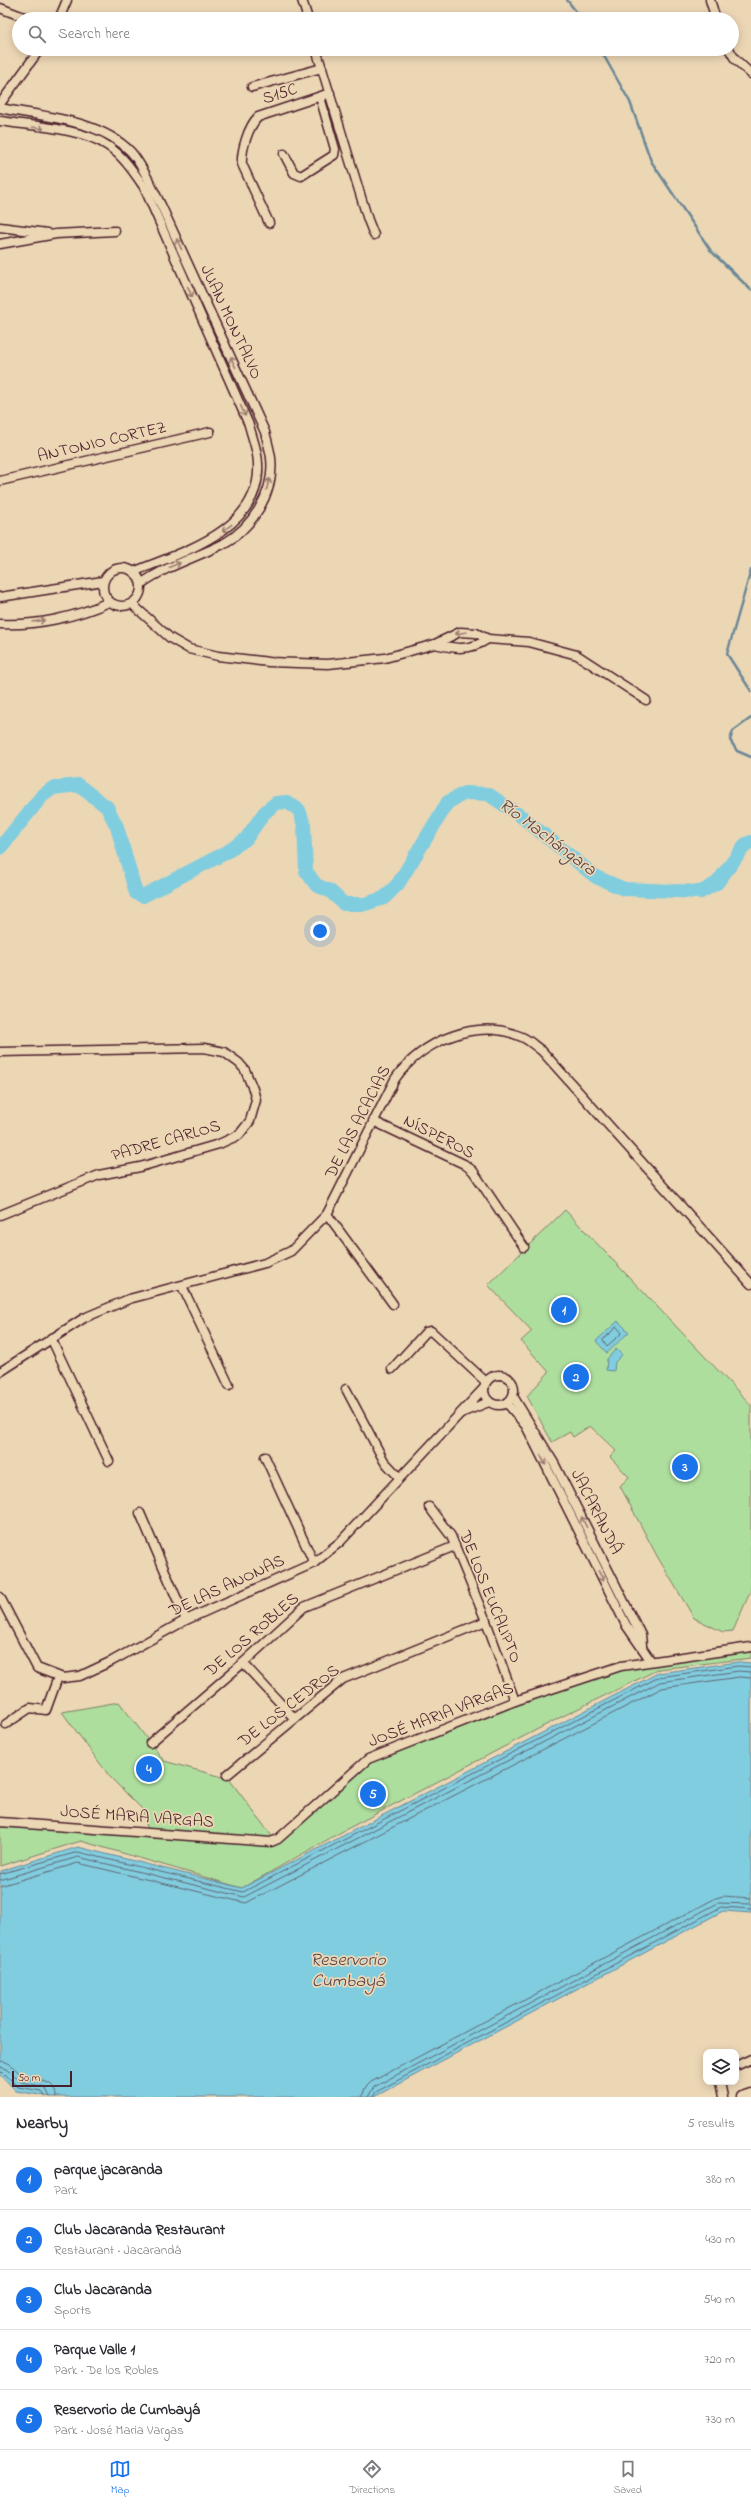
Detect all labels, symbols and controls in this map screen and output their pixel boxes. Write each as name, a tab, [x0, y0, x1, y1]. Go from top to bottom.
search box	[12, 12, 739, 56]
icon: search	[26, 23, 48, 45]
text: Search here	[58, 23, 130, 45]
street label: S15C	[259, 77, 301, 111]
one-way arrow	[32, 124, 45, 132]
one-way arrow	[175, 239, 182, 251]
street label: JUAN MONTALVO	[193, 261, 269, 383]
one-way arrow	[187, 285, 194, 297]
one-way arrow	[229, 357, 236, 369]
one-way arrow	[240, 404, 247, 416]
street label: ANTONIO CORTEZ	[35, 415, 169, 469]
one-way arrow	[265, 478, 272, 491]
one-way arrow	[221, 523, 232, 532]
one-way arrow	[168, 560, 180, 568]
one-way arrow	[32, 617, 45, 625]
one-way arrow	[455, 629, 468, 637]
water label: Río Machángara	[493, 793, 601, 883]
your location	[310, 921, 330, 941]
street label: DE LAS ACACIAS	[318, 1061, 397, 1184]
street label: NÍSPEROS	[399, 1108, 479, 1166]
street label: PADRE CARLOS	[109, 1113, 223, 1168]
pin: 1	[551, 1295, 577, 1325]
pin: 2	[563, 1362, 589, 1392]
pin: 3	[672, 1452, 698, 1482]
one-way arrow	[540, 1453, 547, 1465]
street label: JACARANDÁ	[564, 1465, 628, 1559]
one-way arrow	[580, 1516, 587, 1528]
street label: DE LOS EUCALIPTO	[452, 1526, 528, 1667]
street label: DE LAS ANONAS	[164, 1548, 289, 1624]
one-way arrow	[598, 1569, 606, 1581]
street label: DE LOS ROBLES	[198, 1587, 305, 1684]
street label: DE LOS CEDROS	[232, 1658, 345, 1754]
street label: JOSÉ MARIA VARGAS	[365, 1676, 517, 1754]
pin: 4	[136, 1754, 162, 1784]
pin: 5	[360, 1779, 386, 1809]
street label: JOSÉ MARIA VARGAS	[59, 1799, 215, 1835]
water label: Reservorio Cumbayá	[310, 1948, 386, 1995]
map controls	[703, 2049, 739, 2085]
button: layers	[703, 2049, 739, 2085]
scale bar	[12, 2069, 72, 2088]
text: 50 m	[18, 2070, 40, 2086]
text: Nearby	[16, 2111, 68, 2136]
text: 5 results	[687, 2114, 735, 2133]
text: parque jacaranda	[54, 2159, 163, 2181]
text: 1	[27, 2170, 31, 2189]
text: 380 m	[706, 2170, 735, 2189]
text: Park	[54, 2181, 78, 2200]
text: Club Jacaranda Restaurant	[54, 2219, 225, 2241]
text: 2	[26, 2230, 32, 2249]
text: 430 m	[705, 2230, 735, 2249]
text: Restaurant · Jacarandá	[54, 2241, 181, 2260]
text: Club Jacaranda	[54, 2279, 152, 2301]
text: 3	[26, 2290, 32, 2309]
text: 540 m	[703, 2290, 735, 2309]
text: Sports	[54, 2301, 91, 2320]
text: Parque Valle 1	[54, 2339, 135, 2361]
text: 4	[26, 2350, 32, 2369]
text: 720 m	[704, 2350, 735, 2369]
text: Park · De los Robles	[54, 2361, 159, 2380]
text: Reservorio de Cumbayá	[54, 2399, 200, 2421]
text: 5	[25, 2410, 33, 2429]
text: 730 m	[705, 2410, 735, 2429]
text: Park · José Maria Vargas	[54, 2421, 184, 2440]
tab: Map	[109, 2458, 131, 2498]
tab: Directions	[349, 2458, 395, 2498]
tab: Saved	[613, 2458, 642, 2498]

